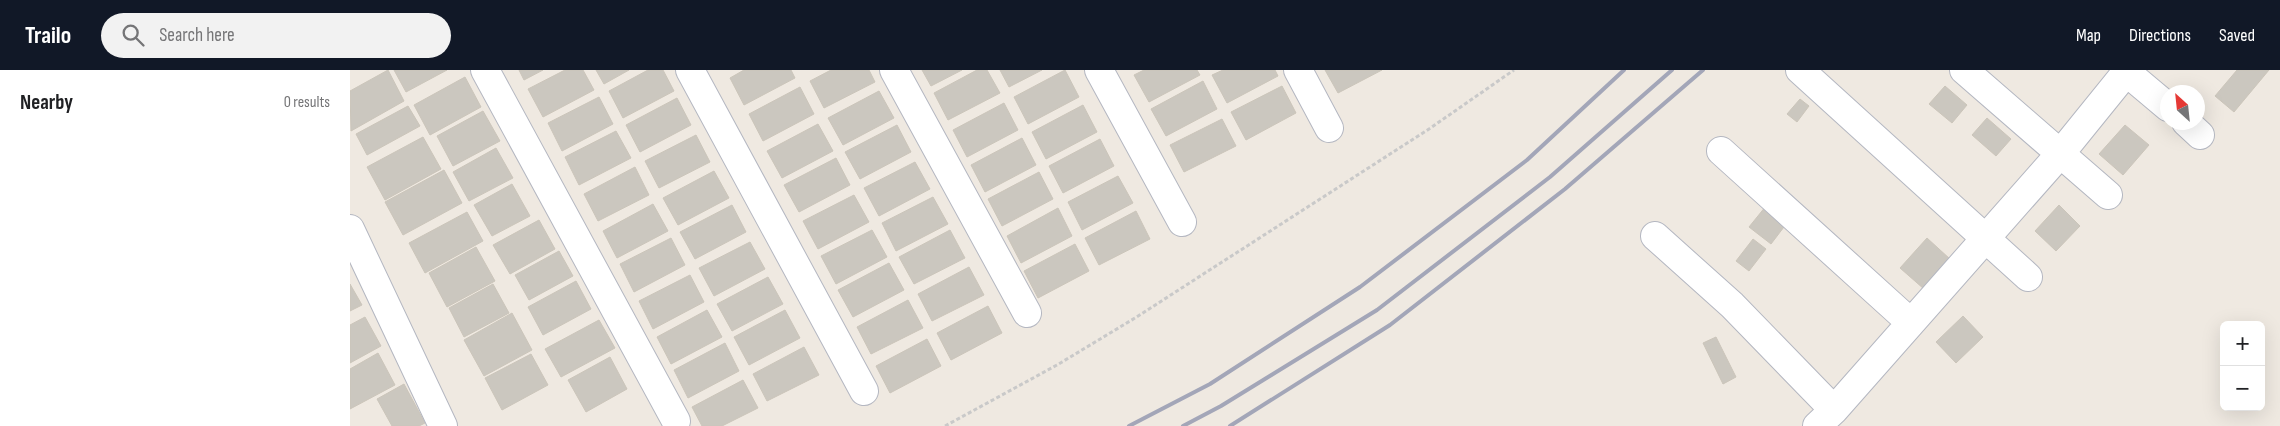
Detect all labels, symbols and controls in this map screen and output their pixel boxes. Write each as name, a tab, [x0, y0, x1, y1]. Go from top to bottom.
search box	[101, 13, 451, 58]
text: Trailo	[25, 21, 71, 50]
icon: search	[119, 21, 147, 49]
text: Search here	[159, 24, 235, 47]
text: Map	[2076, 25, 2101, 46]
text: Directions	[2129, 25, 2191, 46]
text: Saved	[2219, 25, 2255, 46]
north arrow	[2160, 85, 2205, 130]
text: Nearby	[20, 90, 73, 115]
text: 0 results	[284, 93, 330, 112]
map controls	[2220, 321, 2265, 411]
button: +	[2220, 321, 2265, 366]
button: −	[2220, 366, 2265, 411]

